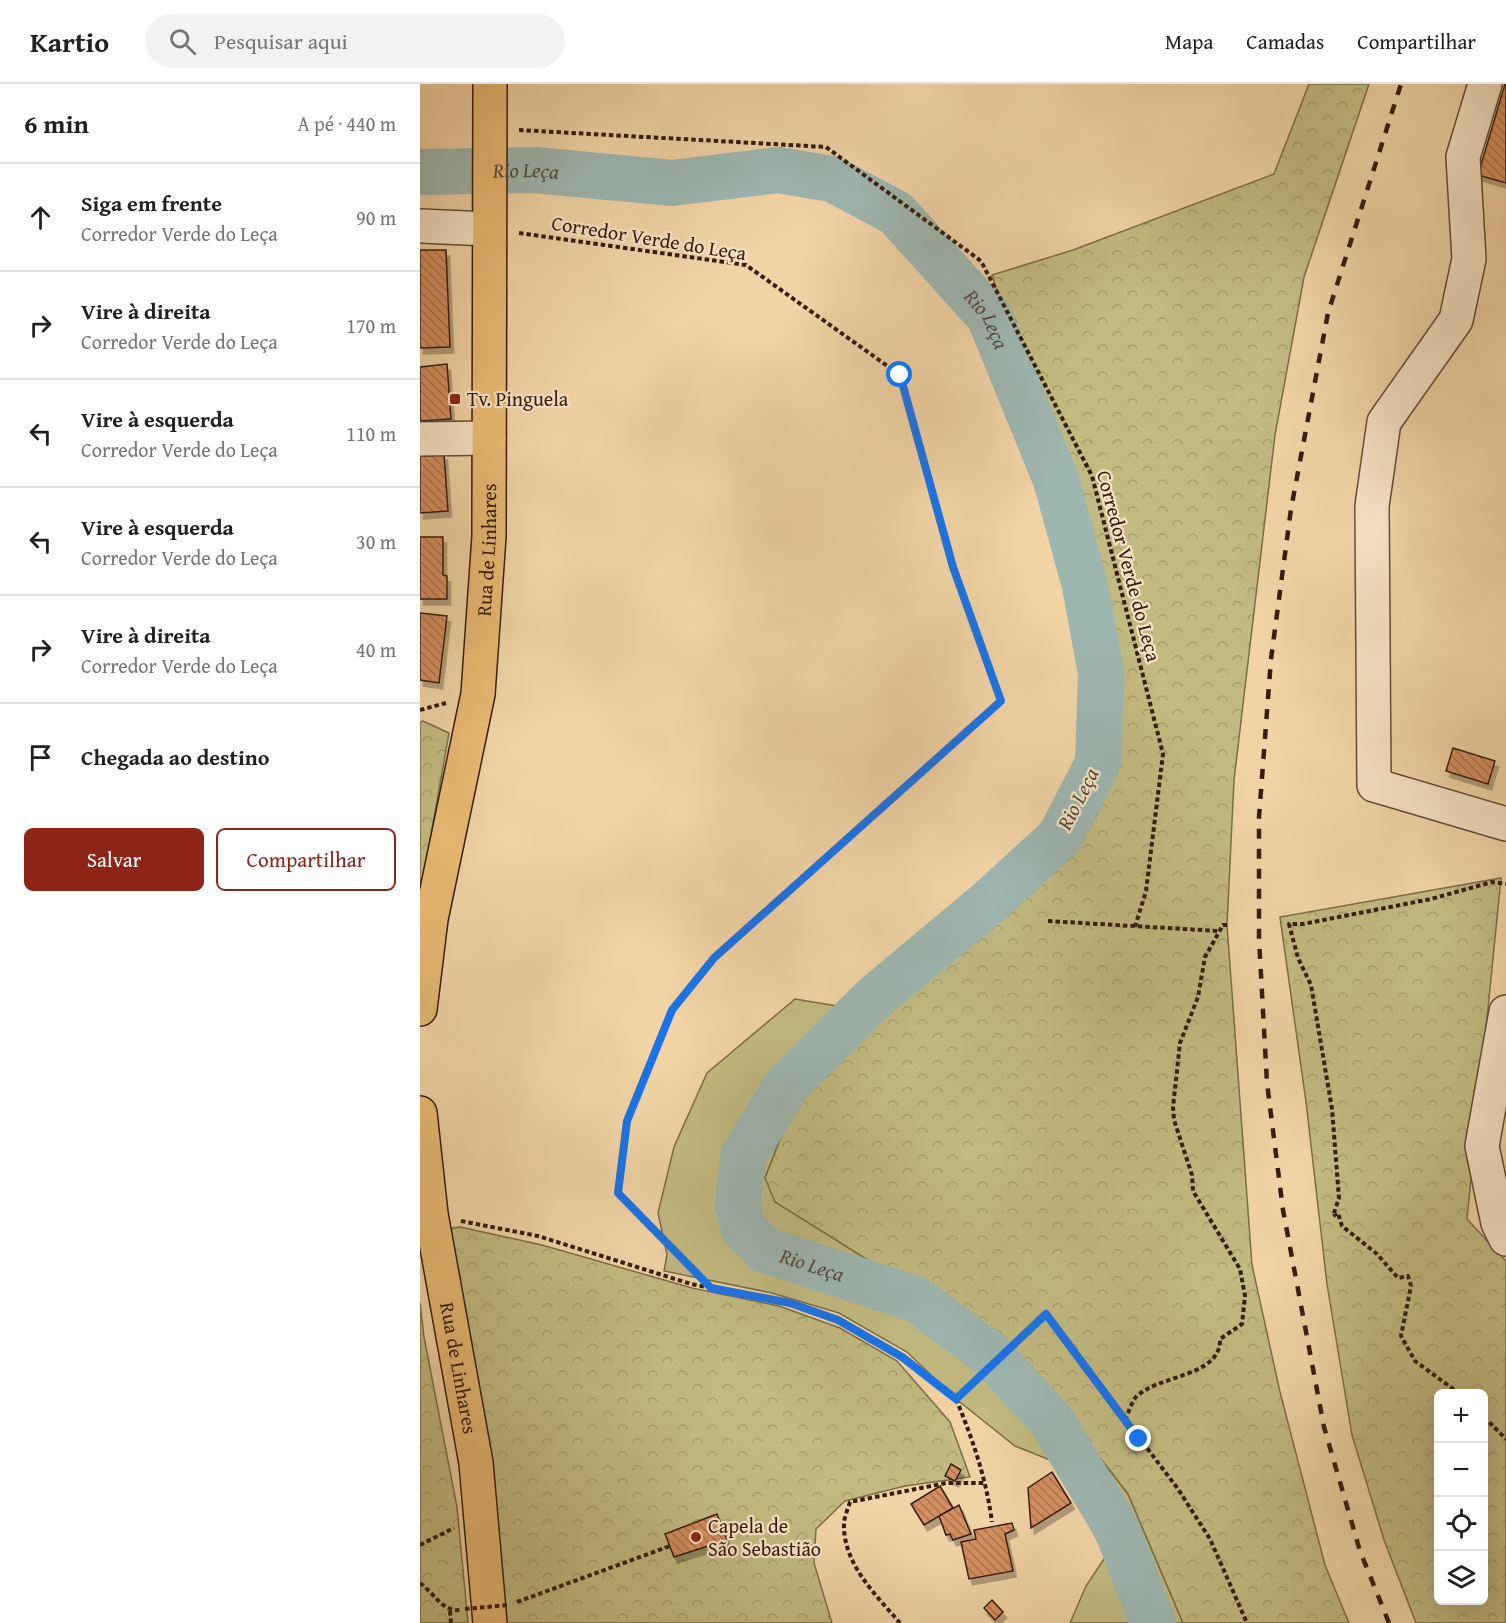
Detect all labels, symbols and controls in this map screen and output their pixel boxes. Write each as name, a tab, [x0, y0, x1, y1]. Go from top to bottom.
search box	[145, 14, 565, 68]
text: Kartio	[30, 21, 109, 62]
icon: search	[166, 25, 199, 58]
text: Pesquisar aqui	[214, 25, 348, 57]
text: Mapa	[1165, 26, 1213, 57]
text: Camadas	[1246, 26, 1324, 57]
text: Compartilhar	[1357, 26, 1476, 57]
text: 6 min	[24, 104, 89, 143]
text: A pé · 440 m	[298, 109, 396, 138]
water label: Rio Leça	[492, 154, 561, 187]
text: Siga em frente	[81, 187, 222, 219]
icon: ahead	[24, 201, 57, 234]
text: 90 m	[356, 203, 396, 232]
street label: Corredor Verde do Leça	[550, 208, 749, 267]
text: Corredor Verde do Leça	[81, 219, 278, 248]
water label: Rio Leça	[956, 281, 1017, 354]
text: Vire à direita	[81, 295, 211, 327]
icon: right	[24, 309, 57, 342]
text: 170 m	[346, 311, 396, 340]
text: Corredor Verde do Leça	[81, 327, 278, 356]
route start	[886, 361, 912, 387]
place label: Tv. Pinguela	[467, 384, 569, 413]
marker: Tv. Pinguela	[448, 392, 462, 406]
text: Vire à esquerda	[81, 403, 234, 435]
icon: left	[24, 417, 57, 450]
text: 110 m	[346, 419, 396, 448]
text: Corredor Verde do Leça	[81, 435, 278, 464]
street label: Corredor Verde do Leça	[1090, 467, 1169, 665]
street label: Rua de Linhares	[468, 483, 503, 617]
text: Vire à esquerda	[81, 511, 234, 543]
icon: left	[24, 525, 57, 558]
text: 30 m	[356, 527, 396, 556]
text: Corredor Verde do Leça	[81, 543, 278, 572]
text: Vire à direita	[81, 619, 211, 651]
icon: right	[24, 633, 57, 666]
text: 40 m	[356, 635, 396, 664]
text: Corredor Verde do Leça	[81, 651, 278, 680]
icon: arrive	[24, 741, 57, 774]
text: Chegada ao destino	[81, 741, 269, 773]
water label: Rio Leça	[1048, 762, 1107, 836]
button: Salvar	[24, 828, 204, 891]
button: Compartilhar	[216, 828, 396, 891]
water label: Rio Leça	[775, 1240, 849, 1290]
street label: Rua de Linhares	[433, 1300, 485, 1436]
map controls	[1434, 1389, 1488, 1605]
button: +	[1434, 1389, 1488, 1443]
route end	[1125, 1425, 1151, 1451]
button: −	[1434, 1443, 1488, 1497]
button: locate	[1434, 1497, 1488, 1551]
place label: Capela de São Sebastião	[708, 1511, 821, 1563]
marker: Capela de São Sebastião	[689, 1530, 703, 1544]
button: layers	[1434, 1551, 1488, 1605]

